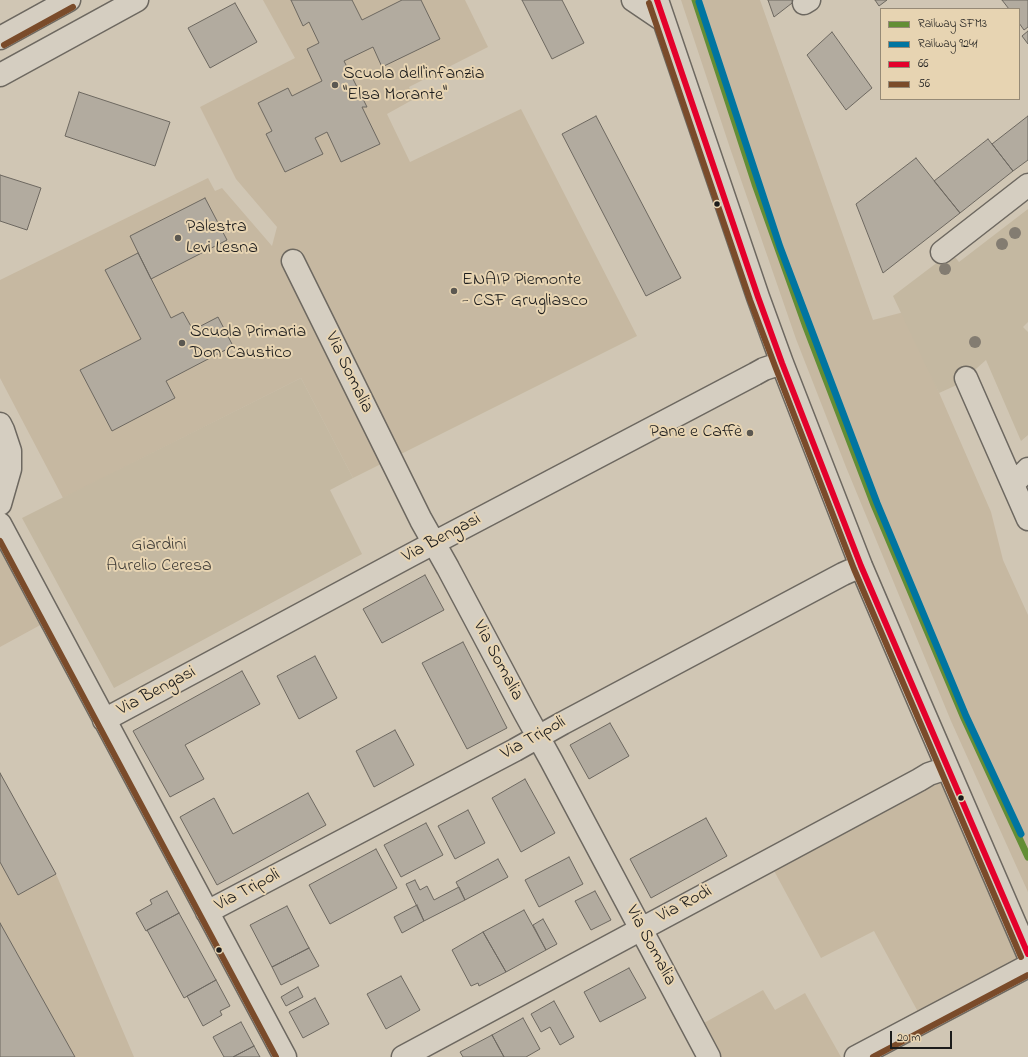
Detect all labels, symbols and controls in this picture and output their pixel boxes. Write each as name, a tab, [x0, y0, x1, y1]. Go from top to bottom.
legend	[880, 8, 1020, 100]
text: Railway SFM3	[918, 15, 987, 33]
text: Railway 9241	[918, 35, 978, 53]
text: 66	[918, 55, 929, 73]
place label: Scuola dell'infanzia "Elsa Morante"	[343, 64, 485, 106]
text: 56	[918, 75, 930, 93]
marker: Scuola dell'infanzia "Elsa Morante"	[330, 80, 340, 90]
unlabelled marker	[712, 199, 722, 209]
place label: Palestra Levi Lesna	[186, 217, 258, 260]
marker: Palestra Levi Lesna	[173, 233, 183, 243]
place label: ENAIP Piemonte - CSF Grugliasco	[462, 270, 588, 312]
marker: ENAIP Piemonte - CSF Grugliasco	[449, 286, 459, 296]
place label: Scuola Primaria Don Caustico	[190, 322, 306, 364]
street label: Via Somalia	[319, 329, 377, 417]
marker: Scuola Primaria Don Caustico	[177, 338, 187, 348]
place label: Pane e Caffè	[649, 422, 742, 444]
marker: Pane e Caffè	[745, 428, 755, 438]
street label: Via Bengasi	[399, 509, 485, 569]
park label: Giardini Aurelio Ceresa	[106, 535, 212, 578]
street label: Via Somalia	[467, 617, 527, 705]
street label: Via Bengasi	[114, 662, 200, 722]
street label: Via Tripoli	[498, 712, 570, 766]
unlabelled marker	[956, 793, 966, 803]
street label: Via Tripoli	[212, 865, 284, 917]
street label: Via Rodi	[654, 881, 716, 929]
street label: Via Somalia	[620, 902, 680, 990]
unlabelled marker	[214, 945, 224, 955]
scale bar	[892, 1023, 954, 1049]
text: 20 m	[897, 1029, 920, 1047]

